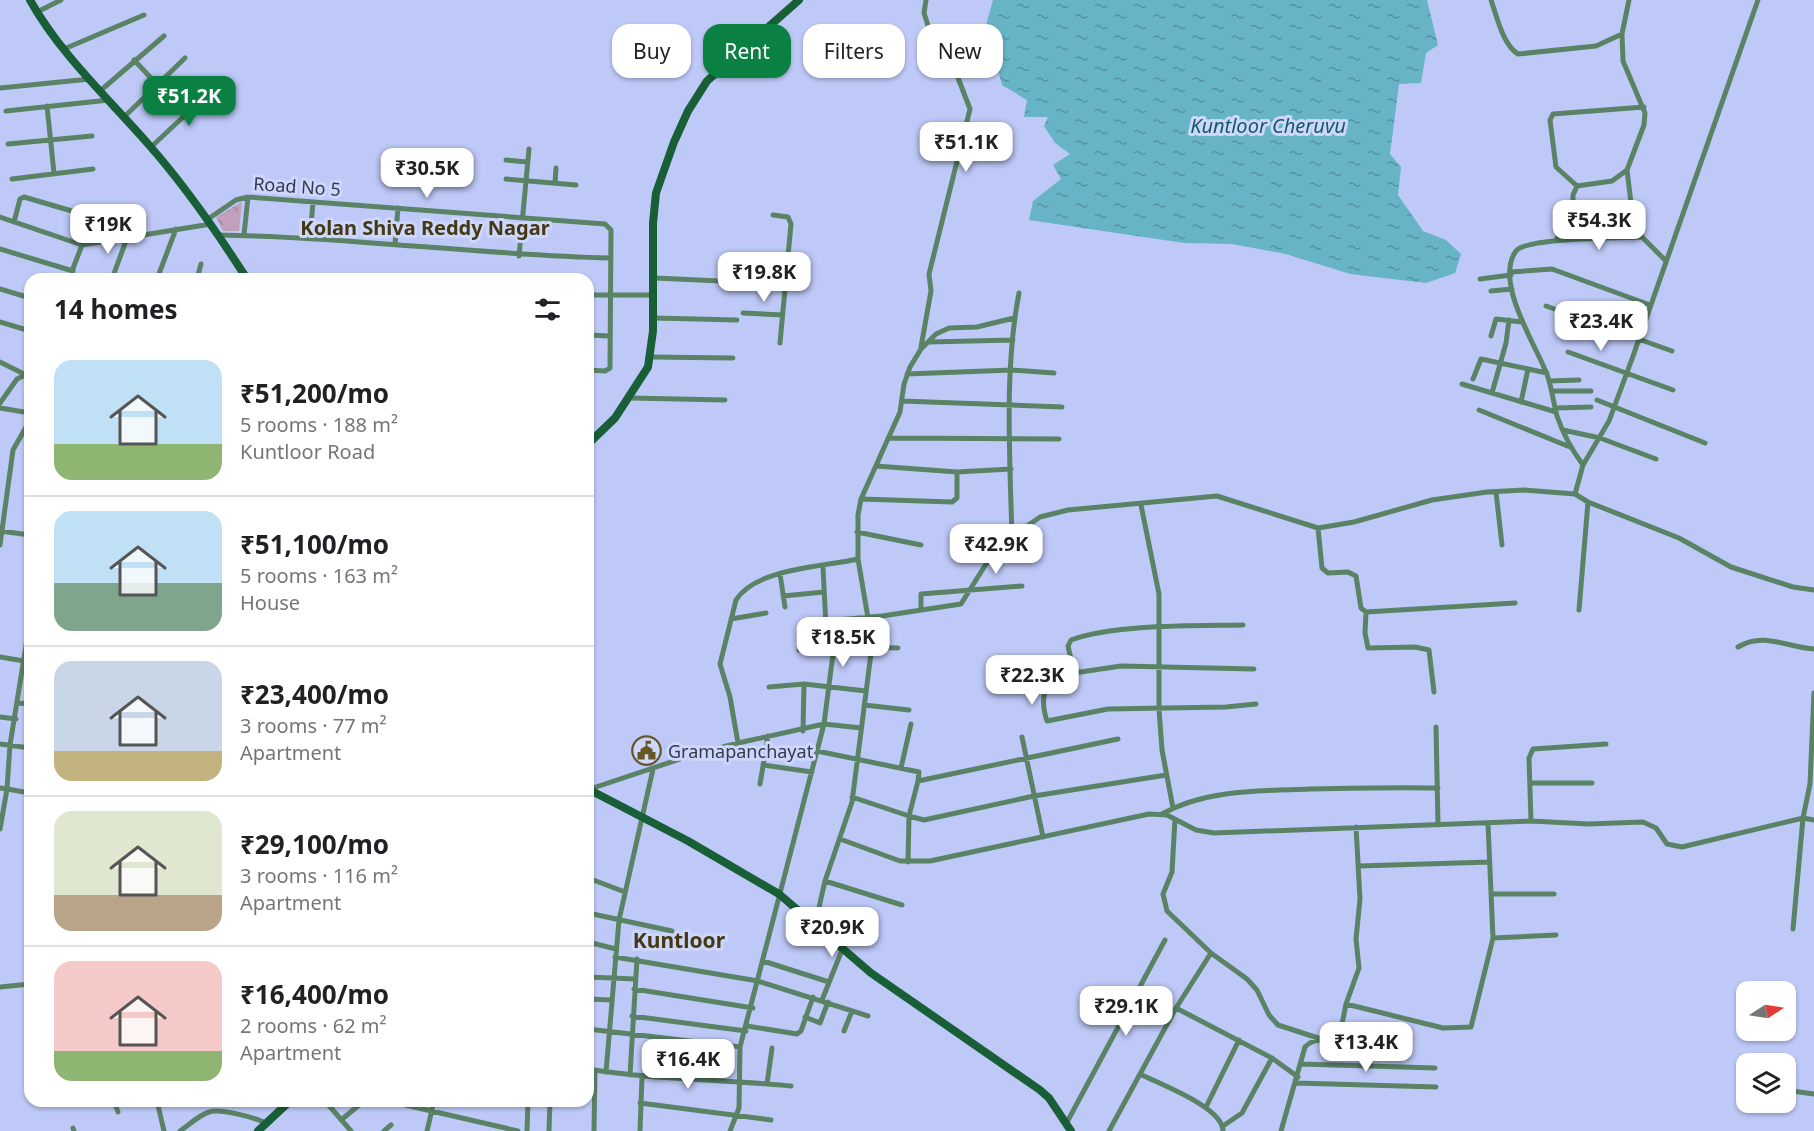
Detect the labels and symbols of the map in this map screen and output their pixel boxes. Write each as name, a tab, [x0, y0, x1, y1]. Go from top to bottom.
pin: ₹51.2K	[140, 76, 238, 127]
water label: Kuntloor Cheruvu	[1190, 112, 1346, 139]
pin: ₹51.1K	[917, 122, 1015, 173]
pin: ₹30.5K	[378, 148, 476, 199]
street label: Road No 5	[253, 171, 341, 201]
pin: ₹54.3K	[1550, 200, 1648, 251]
pin: ₹19K	[72, 204, 144, 255]
district label: Kolan Shiva Reddy Nagar	[300, 214, 550, 241]
pin: ₹19.8K	[715, 252, 813, 303]
pin: ₹23.4K	[1552, 301, 1650, 352]
pin: ₹42.9K	[947, 524, 1045, 575]
pin: ₹18.5K	[794, 617, 892, 668]
pin: ₹22.3K	[983, 655, 1081, 706]
public building icon: Gramapanchayat	[631, 735, 663, 767]
place label: Gramapanchayat	[668, 739, 814, 763]
pin: ₹20.9K	[783, 907, 881, 958]
district label: Kuntloor	[633, 926, 726, 954]
north arrow	[1736, 981, 1796, 1041]
pin: ₹29.1K	[1077, 986, 1175, 1037]
pin: ₹13.4K	[1317, 1022, 1415, 1073]
pin: ₹16.4K	[639, 1039, 737, 1090]

